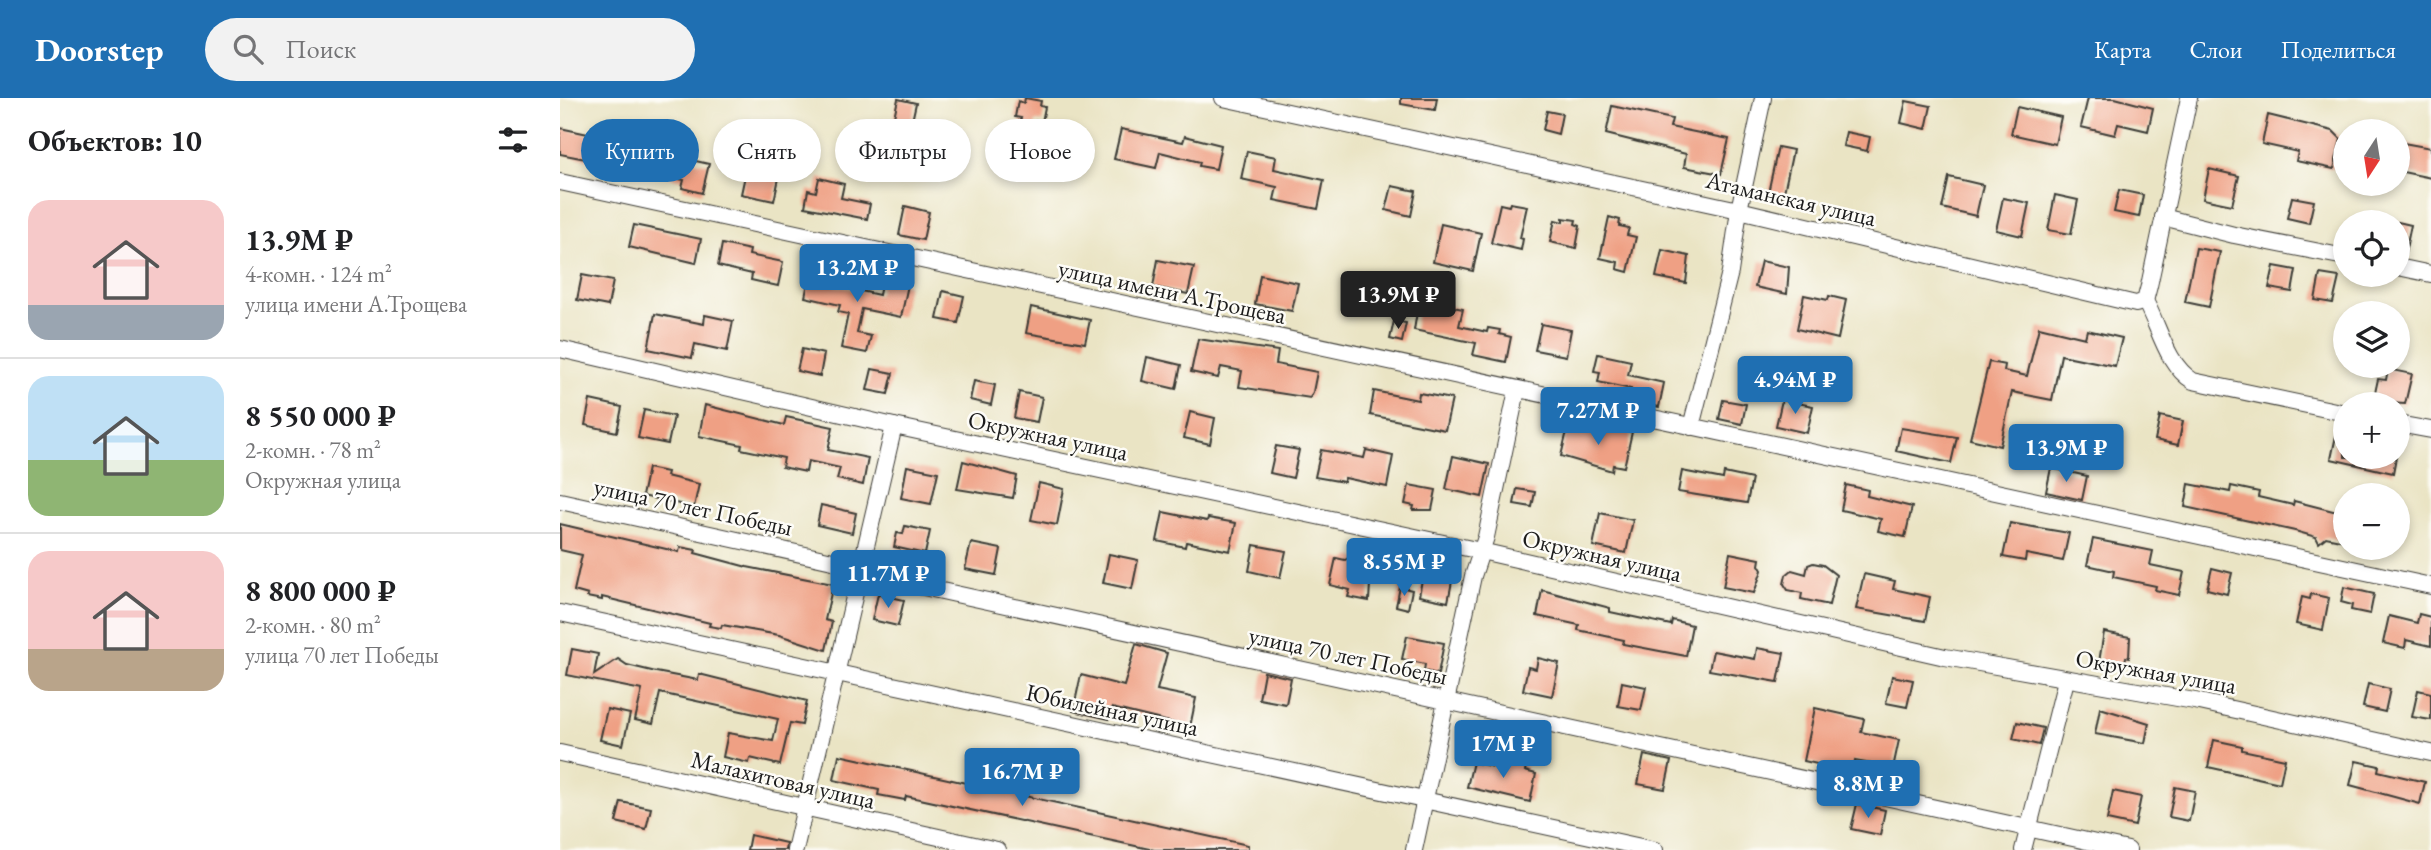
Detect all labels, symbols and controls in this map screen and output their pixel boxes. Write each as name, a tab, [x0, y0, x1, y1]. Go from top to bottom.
search box	[205, 18, 695, 81]
text: Doorstep	[35, 28, 163, 71]
icon: search	[229, 30, 267, 68]
text: Поиск	[285, 32, 356, 66]
text: Карта	[2094, 34, 2151, 65]
text: Слои	[2189, 34, 2243, 65]
text: Поделиться	[2281, 34, 2396, 65]
chip: Купить	[581, 119, 699, 182]
chip: Снять	[713, 119, 821, 182]
chip: Фильтры	[835, 119, 971, 182]
chip: Новое	[985, 119, 1095, 182]
north arrow	[2333, 119, 2410, 196]
map controls	[2333, 119, 2410, 560]
text: Объектов: 10	[28, 121, 202, 160]
icon: filters	[494, 121, 532, 159]
street label: Атаманская улица	[1702, 164, 1880, 233]
button: locate	[2333, 210, 2410, 287]
text: 13.9M ₽	[245, 220, 353, 259]
icon: home	[84, 228, 168, 312]
pin: 13.2M ₽	[792, 244, 922, 304]
text: 13.2M ₽	[816, 252, 898, 282]
street label: улица имени А.Трощева	[1055, 252, 1289, 331]
text: 4-комн. · 124 m²	[245, 259, 392, 289]
pin: 13.9M ₽	[1333, 272, 1463, 331]
text: 13.9M ₽	[1357, 279, 1439, 309]
text: улица имени А.Трощева	[245, 289, 467, 319]
button: layers	[2333, 301, 2410, 378]
pin: 4.94M ₽	[1730, 356, 1860, 416]
text: 4.94M ₽	[1754, 364, 1836, 394]
pin: 7.27M ₽	[1533, 388, 1663, 447]
button: +	[2333, 392, 2410, 469]
text: 7.27M ₽	[1557, 395, 1639, 425]
text: 8 550 000 ₽	[245, 396, 396, 435]
street label: Окружная улица	[965, 403, 1131, 468]
icon: home	[84, 404, 168, 488]
pin: 13.9M ₽	[2001, 424, 2131, 484]
text: 13.9M ₽	[2025, 432, 2107, 462]
text: 2-комн. · 78 m²	[245, 435, 381, 465]
text: Окружная улица	[245, 465, 401, 495]
street label: улица 70 лет Победы	[591, 470, 796, 543]
button: −	[2333, 483, 2410, 560]
street label: Окружная улица	[1519, 522, 1685, 589]
pin: 8.55M ₽	[1339, 538, 1469, 598]
text: 8.55M ₽	[1363, 546, 1445, 576]
pin: 11.7M ₽	[823, 550, 953, 610]
text: 11.7M ₽	[847, 558, 929, 588]
text: 8 800 000 ₽	[245, 571, 396, 610]
icon: home	[84, 579, 168, 663]
text: 2-комн. · 80 m²	[245, 610, 381, 640]
street label: улица 70 лет Победы	[1246, 619, 1451, 692]
text: улица 70 лет Победы	[245, 640, 439, 670]
street label: Окружная улица	[2073, 642, 2239, 701]
street label: Юбилейная улица	[1023, 676, 1202, 743]
pin: 17M ₽	[1454, 720, 1552, 780]
text: 17M ₽	[1470, 728, 1536, 758]
street label: Малахитовая улица	[688, 743, 879, 816]
pin: 16.7M ₽	[957, 748, 1087, 808]
text: 16.7M ₽	[981, 756, 1063, 786]
pin: 8.8M ₽	[1811, 760, 1925, 820]
text: 8.8M ₽	[1833, 768, 1903, 798]

